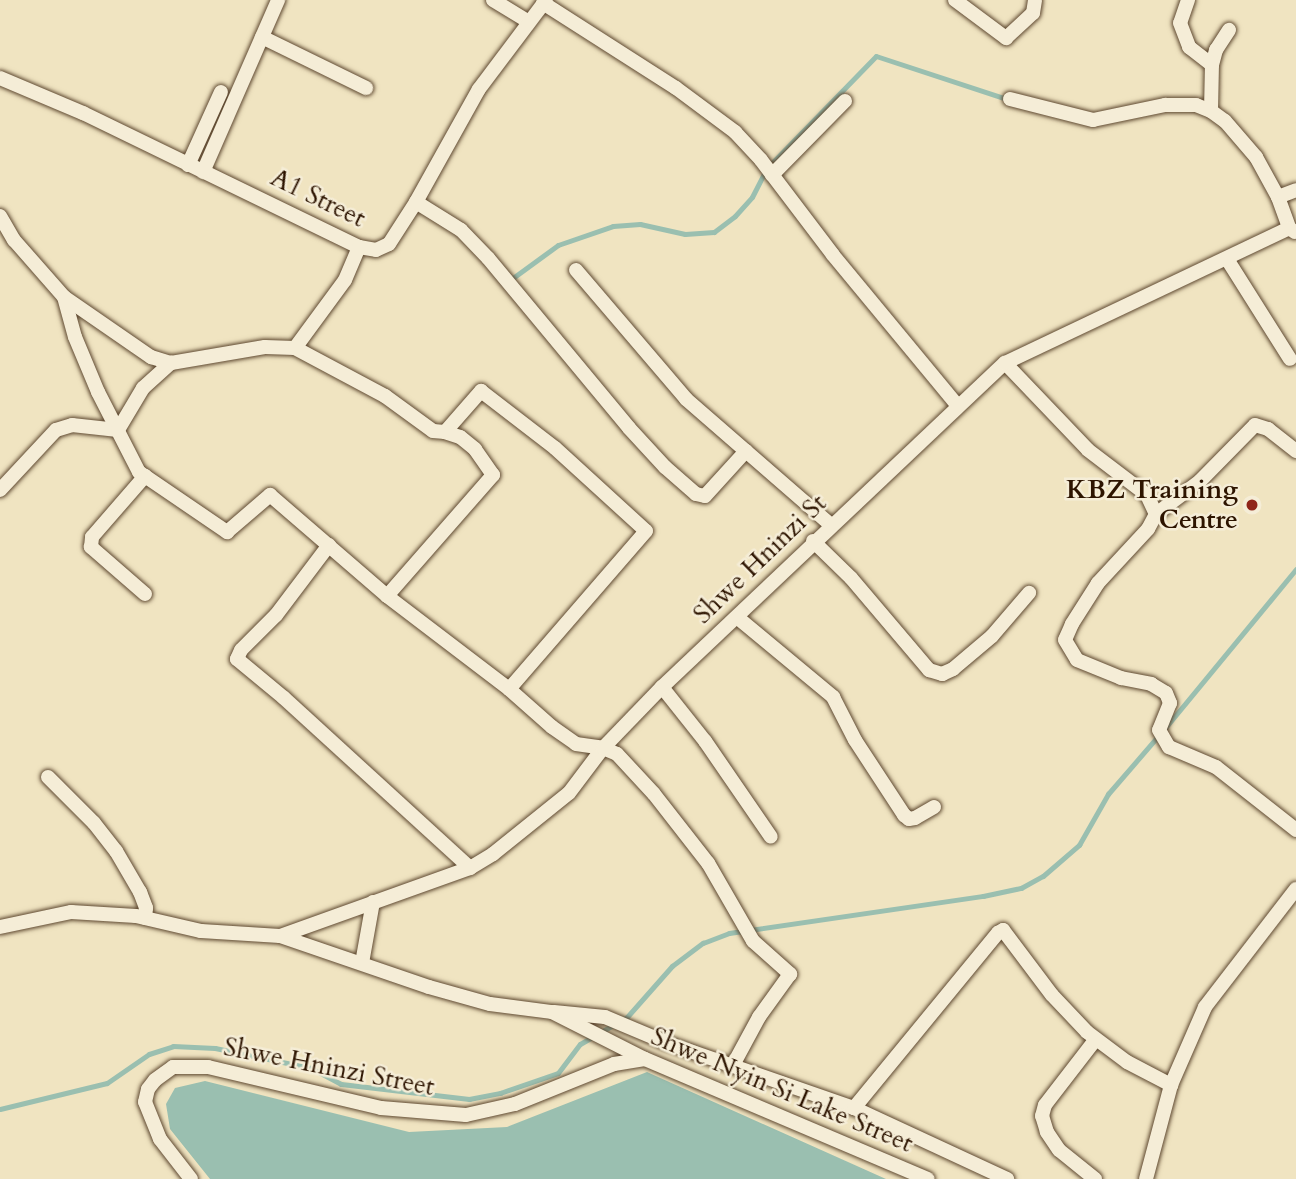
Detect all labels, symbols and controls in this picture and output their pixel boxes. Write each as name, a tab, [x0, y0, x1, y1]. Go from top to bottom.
street label: A1 Street	[266, 162, 370, 234]
place label: KBZ Training Centre	[1066, 474, 1238, 536]
street label: Shwe Hninzi St	[687, 488, 833, 630]
marker: KBZ Training Centre	[1244, 497, 1260, 513]
street label: Shwe Nyin Si Lake Street	[646, 1021, 918, 1159]
street label: Shwe Hninzi Street	[221, 1031, 437, 1103]

